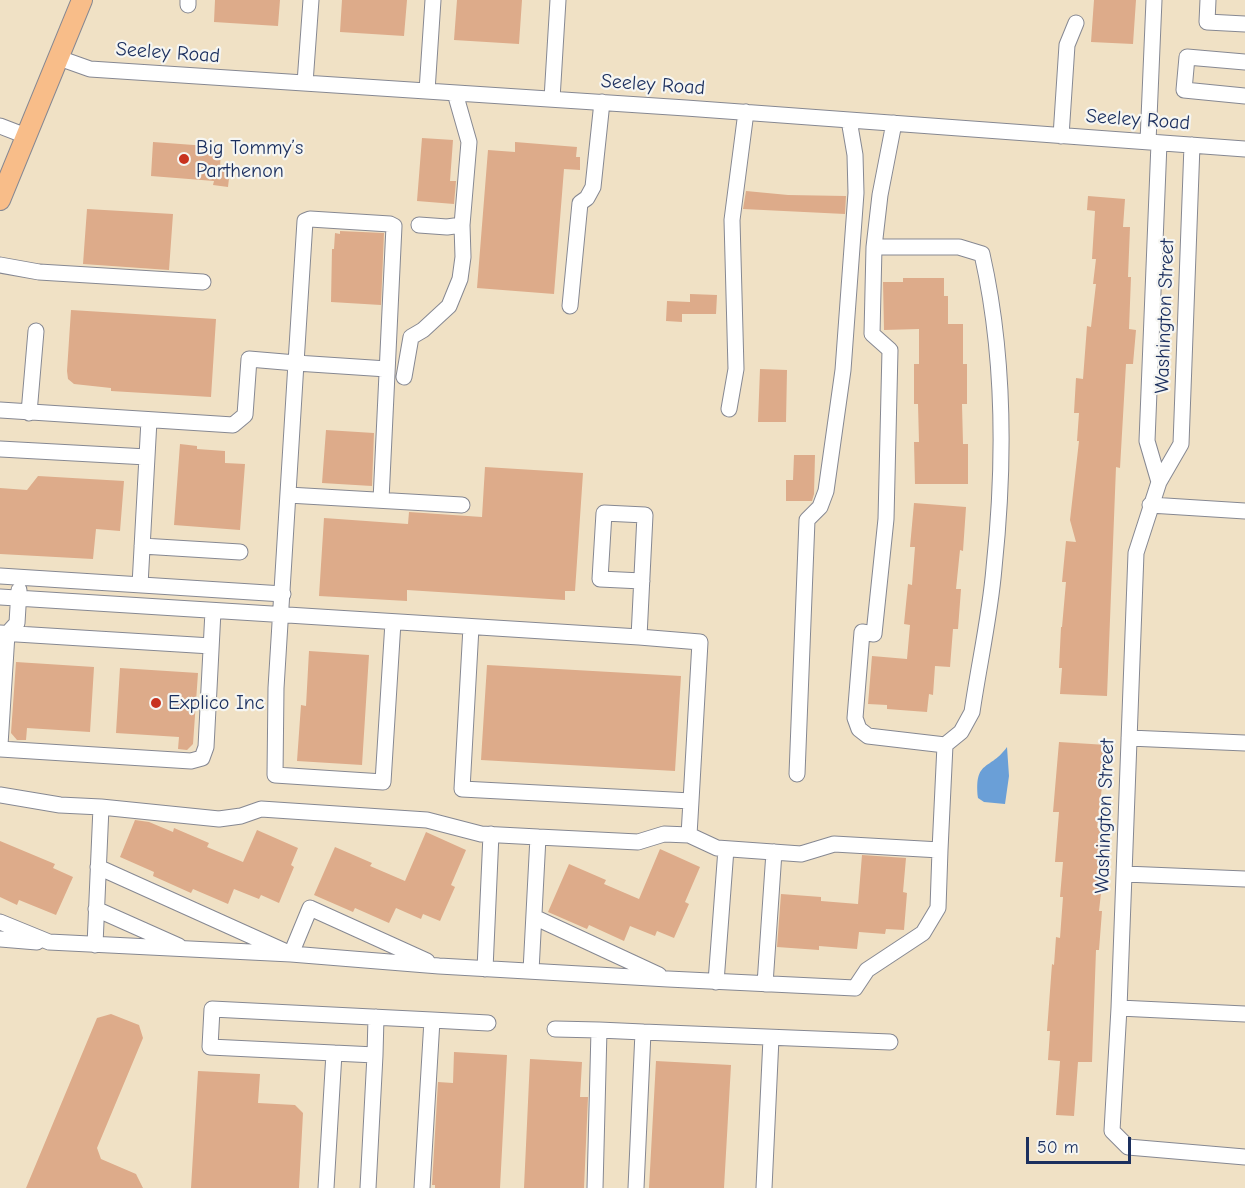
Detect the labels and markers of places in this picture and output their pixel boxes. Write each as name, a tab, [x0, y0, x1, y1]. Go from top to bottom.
place label: Big Tommy’s Parthenon	[196, 136, 303, 183]
marker: Big Tommy’s Parthenon	[177, 152, 191, 166]
place label: Explico Inc	[168, 691, 264, 715]
marker: Explico Inc	[149, 696, 163, 710]

